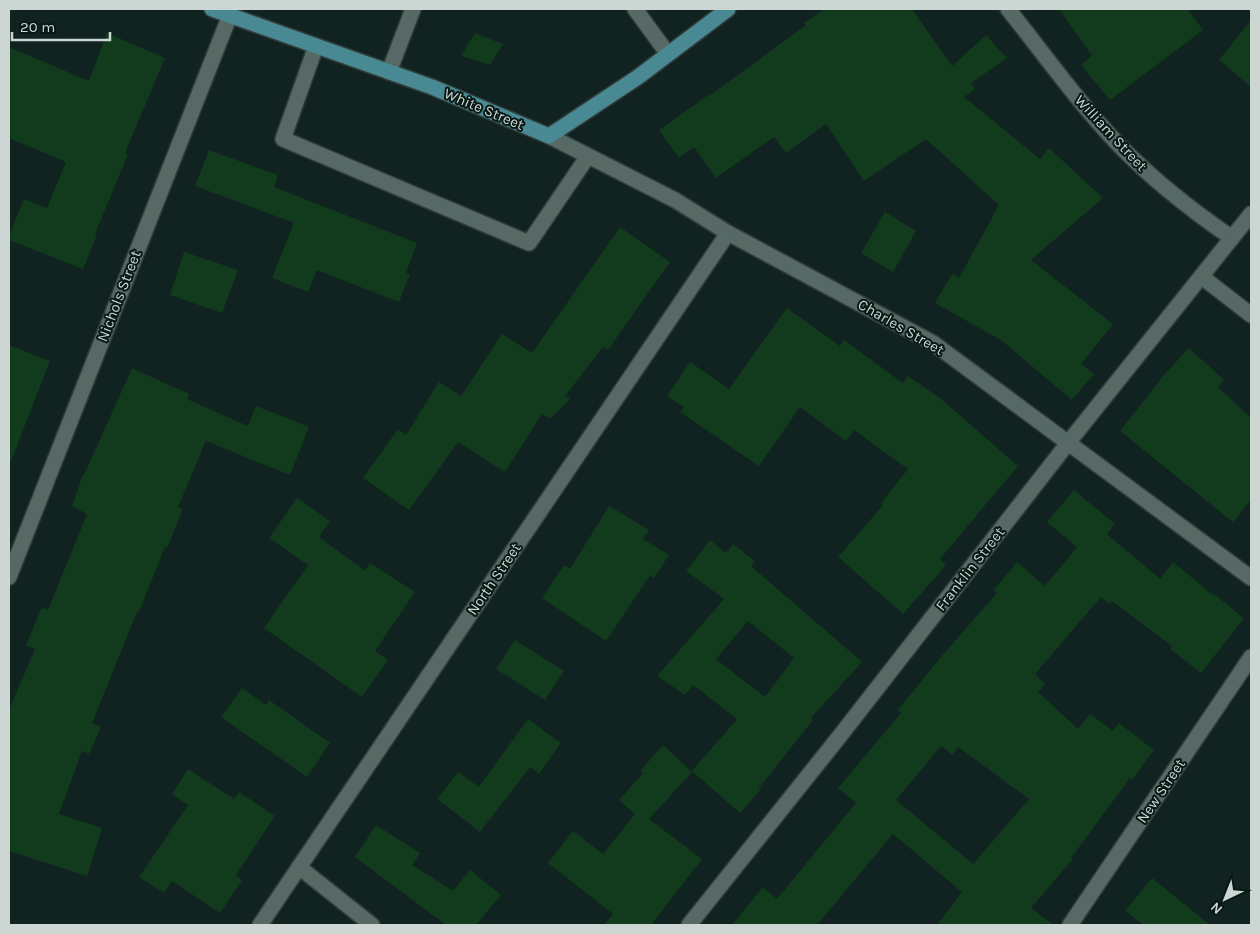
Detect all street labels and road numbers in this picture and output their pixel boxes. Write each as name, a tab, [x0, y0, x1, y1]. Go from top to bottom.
street label: White Street	[441, 84, 527, 134]
street label: William Street	[1071, 91, 1151, 175]
street label: Nichols Street	[93, 247, 145, 344]
street label: Charles Street	[855, 295, 948, 359]
street label: Franklin Street	[932, 523, 1009, 615]
street label: North Street	[463, 539, 525, 619]
street label: New Street	[1133, 755, 1189, 827]

